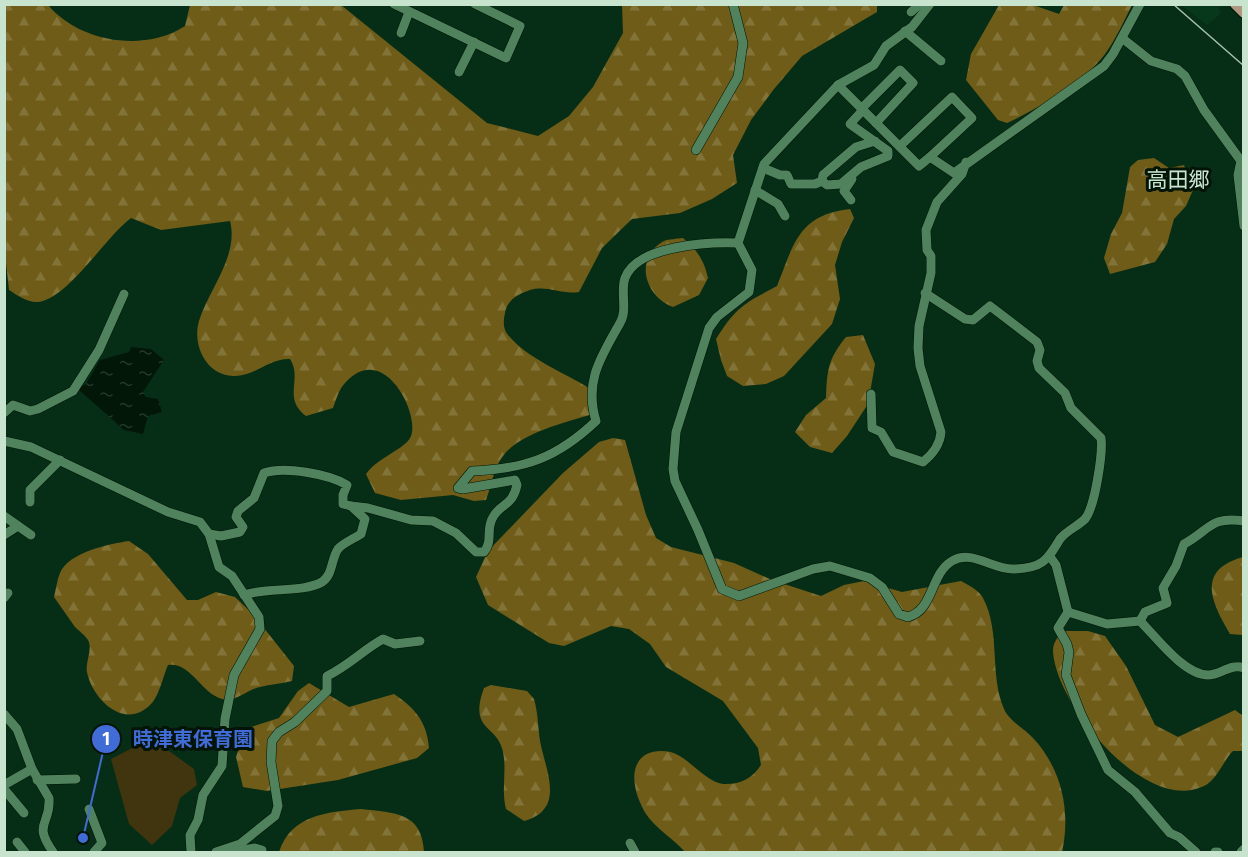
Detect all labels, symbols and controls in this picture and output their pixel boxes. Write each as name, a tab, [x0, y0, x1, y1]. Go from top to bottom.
district label: 高田郷	[1147, 167, 1210, 193]
callout: 時津東保育園	[91, 720, 265, 758]
text: 時津東保育園	[133, 727, 253, 751]
text: 1	[102, 728, 110, 750]

